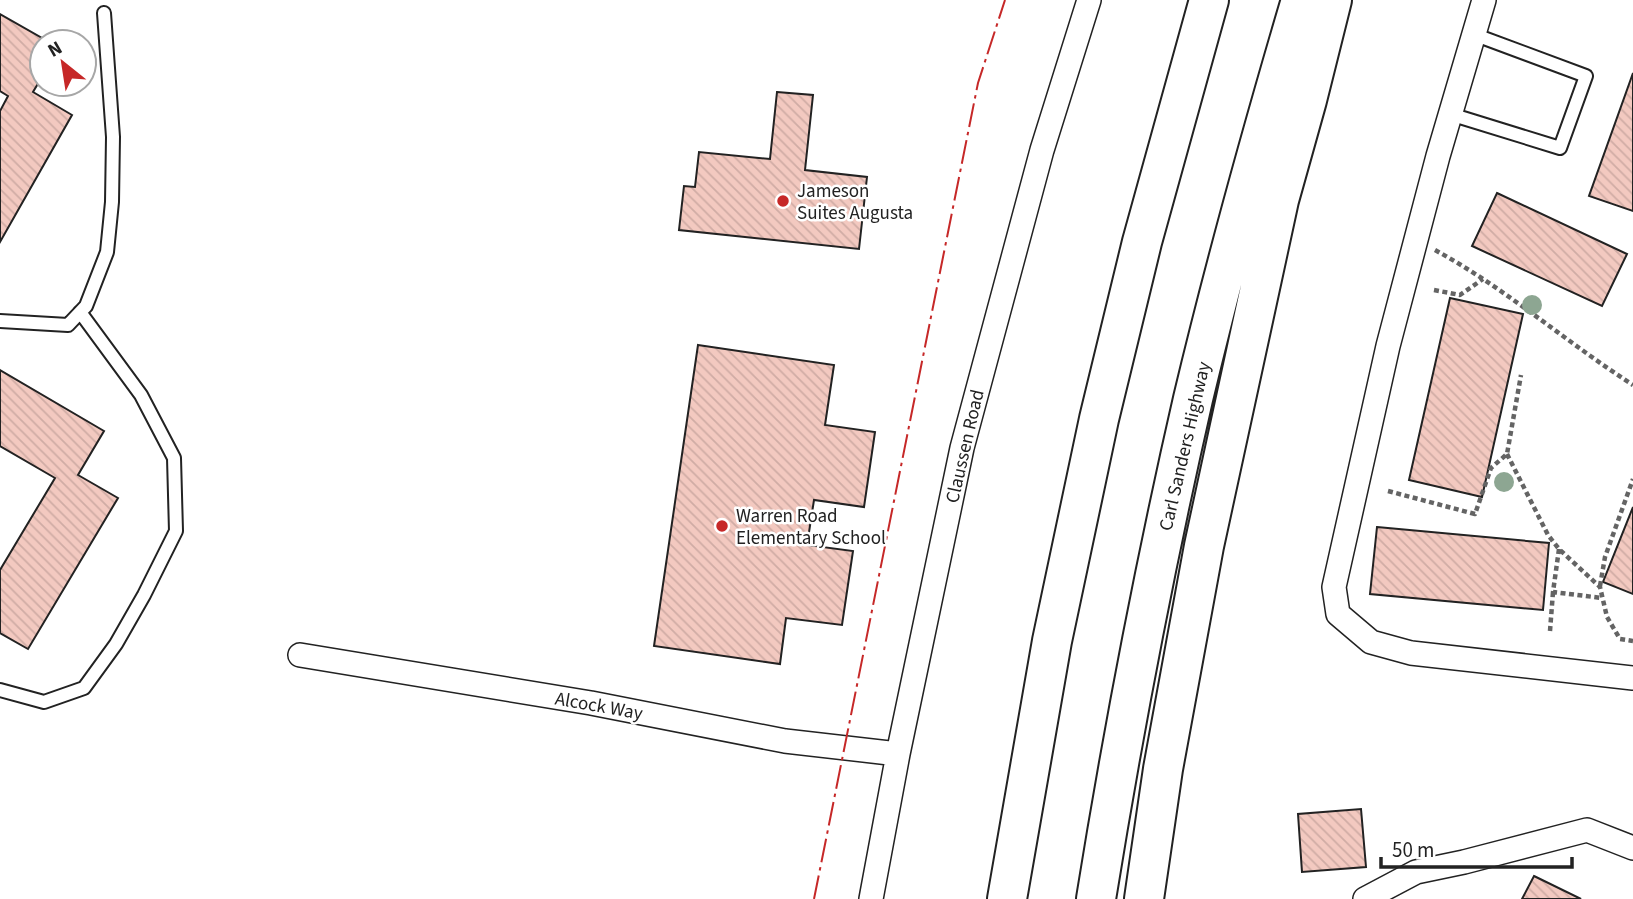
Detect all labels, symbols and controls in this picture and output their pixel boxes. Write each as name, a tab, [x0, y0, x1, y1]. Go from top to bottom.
north arrow	[28, 28, 98, 98]
text: N	[43, 35, 67, 64]
place label: Jameson Suites Augusta	[797, 178, 913, 227]
marker: Jameson Suites Augusta	[775, 193, 791, 209]
street label: Carl Sanders Highway	[1153, 359, 1218, 534]
street label: Claussen Road	[939, 387, 992, 506]
place label: Warren Road Elementary School	[736, 503, 886, 552]
marker: Warren Road Elementary School	[714, 518, 730, 534]
street label: Alcock Way	[553, 685, 645, 727]
scale bar	[1381, 825, 1572, 869]
text: 50 m	[1392, 835, 1434, 865]

